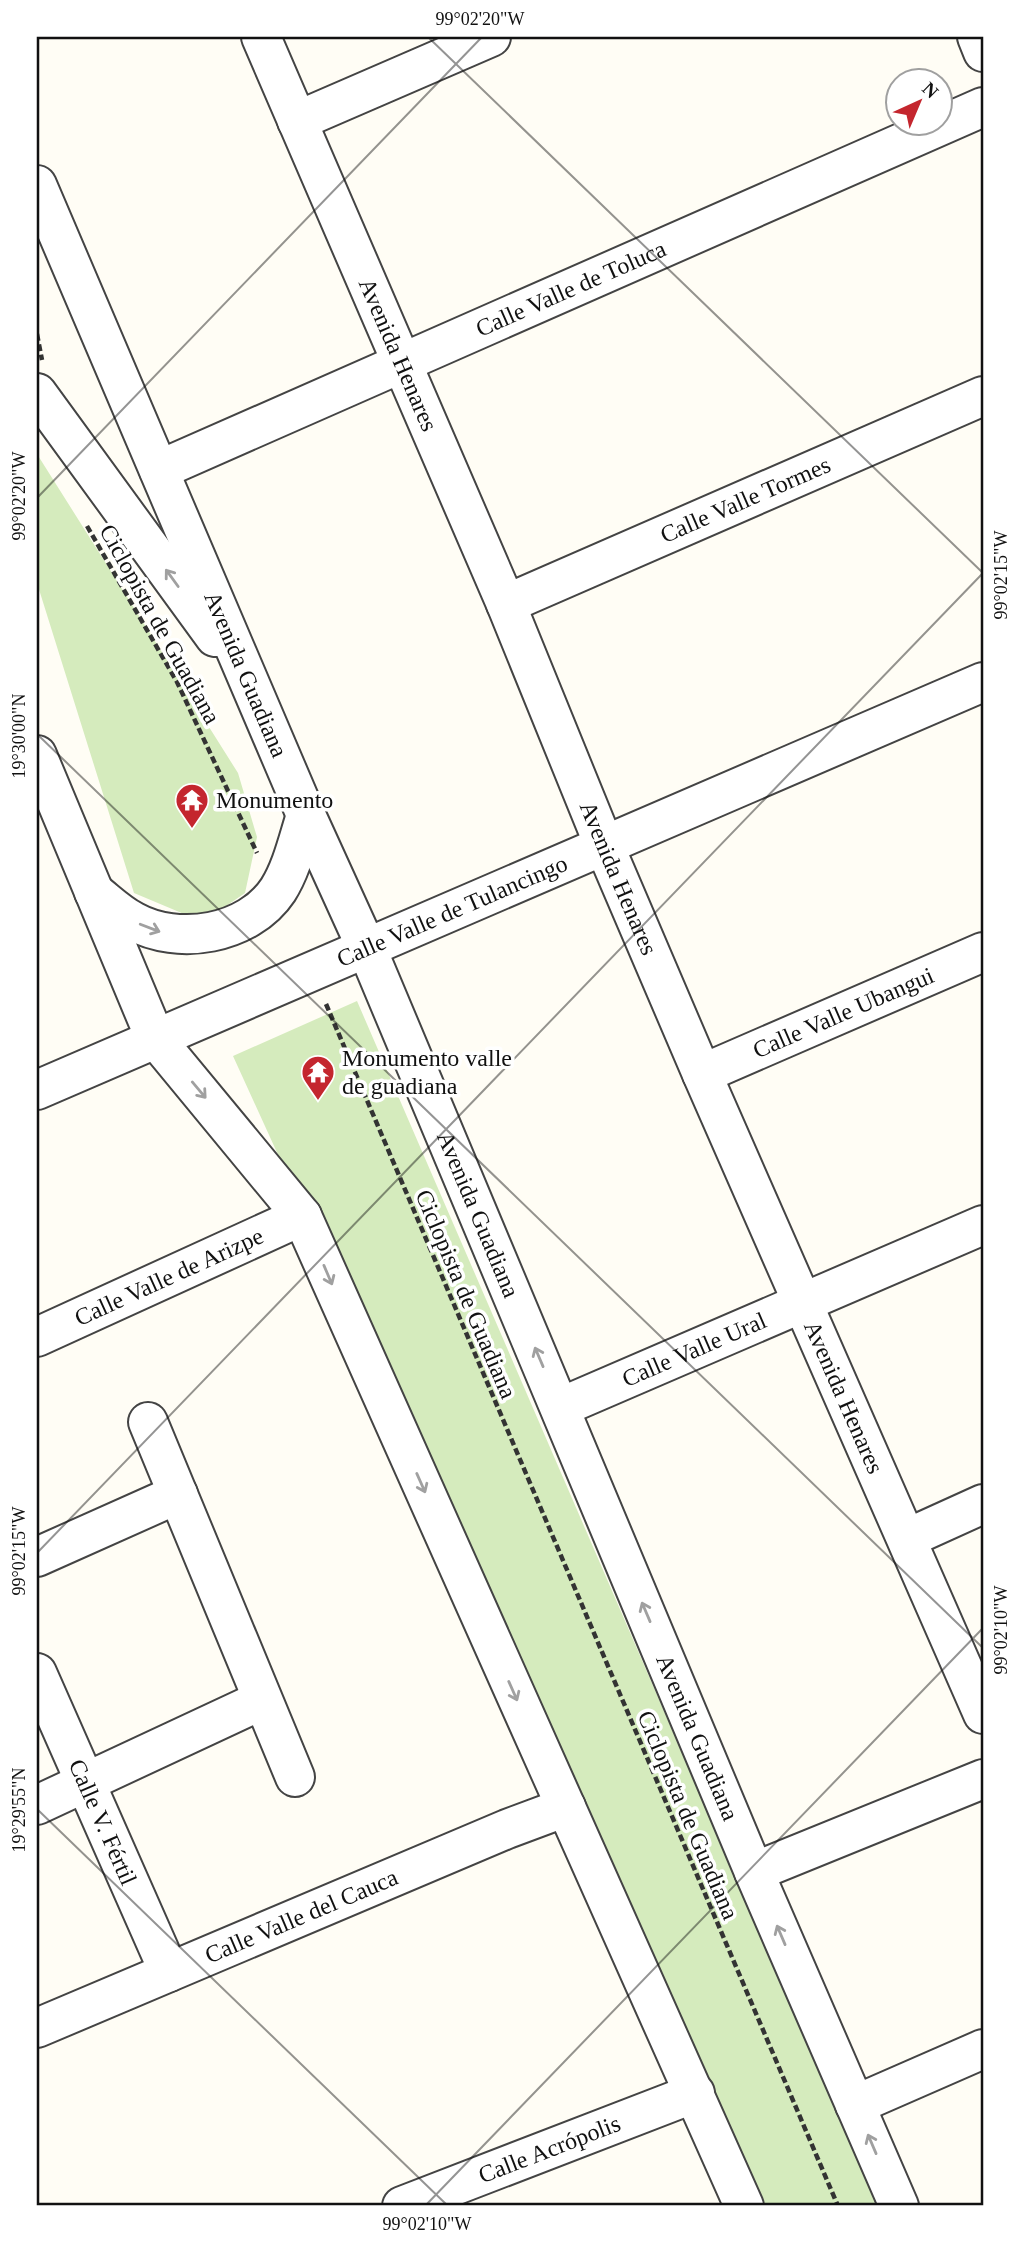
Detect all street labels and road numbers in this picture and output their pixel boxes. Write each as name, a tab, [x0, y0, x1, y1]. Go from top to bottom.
street label: Calle Valle de Toluca	[472, 235, 670, 342]
street label: Avenida Henares	[354, 274, 443, 435]
street label: Calle Valle Tormes	[656, 451, 834, 548]
street label: Ciclopista de Guadiana	[94, 520, 226, 729]
street label: Avenida Guadiana	[199, 588, 293, 761]
street label: Avenida Henares	[575, 798, 662, 959]
street label: Calle Valle de Tulancingo	[333, 850, 571, 972]
street label: Calle Valle Ubangui	[749, 962, 938, 1063]
street label: Avenida Guadiana	[432, 1127, 525, 1302]
street label: Ciclopista de Guadiana	[410, 1186, 522, 1402]
street label: Calle Valle de Arizpe	[71, 1223, 267, 1331]
street label: Calle Valle Ural	[618, 1307, 770, 1392]
street label: Avenida Henares	[799, 1317, 889, 1478]
street label: Avenida Guadiana	[651, 1650, 744, 1824]
street label: Ciclopista de Guadiana	[632, 1707, 744, 1923]
street label: Calle V. Fértil	[64, 1755, 142, 1889]
street label: Calle Valle del Cauca	[201, 1864, 402, 1968]
street label: Calle Acrópolis	[475, 2110, 624, 2188]

